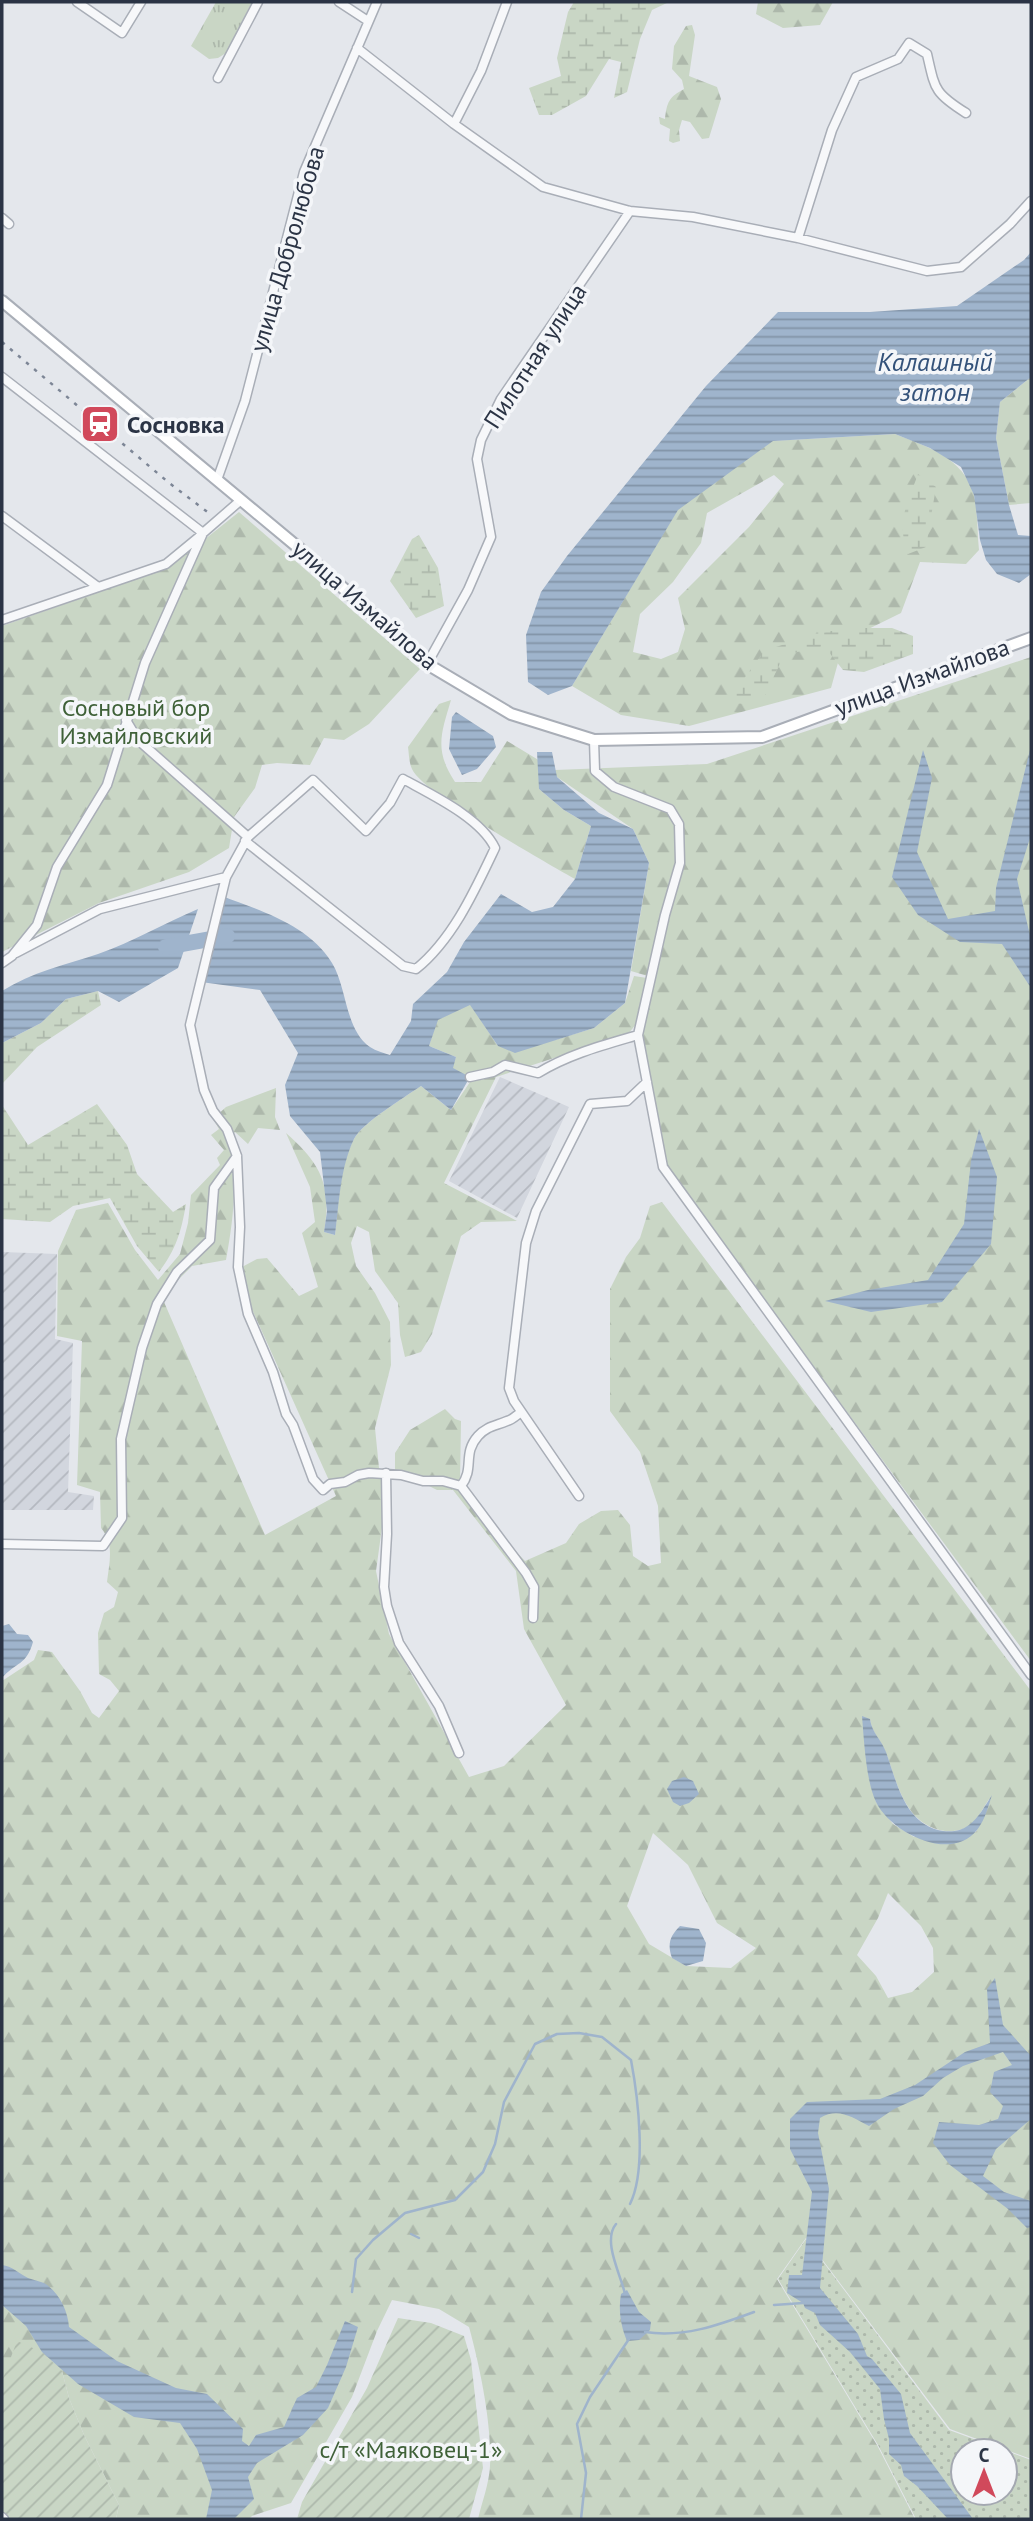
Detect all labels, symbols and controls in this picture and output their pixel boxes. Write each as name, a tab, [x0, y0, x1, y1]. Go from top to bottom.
street label: улица Добролюбова	[243, 142, 331, 356]
street label: Пилотная улица	[477, 278, 593, 434]
water label: Калашный затон	[877, 345, 993, 408]
station icon: Сосновка	[79, 403, 121, 445]
place label: Сосновка	[127, 409, 224, 440]
street label: улица Измайлова	[285, 533, 445, 677]
street label: улица Измайлова	[830, 631, 1014, 723]
park label: Сосновый бор Измайловский	[60, 692, 212, 751]
park label: с/т «Маяковец-1»	[320, 2434, 502, 2465]
north arrow	[949, 2437, 1019, 2507]
text: С	[979, 2443, 990, 2467]

